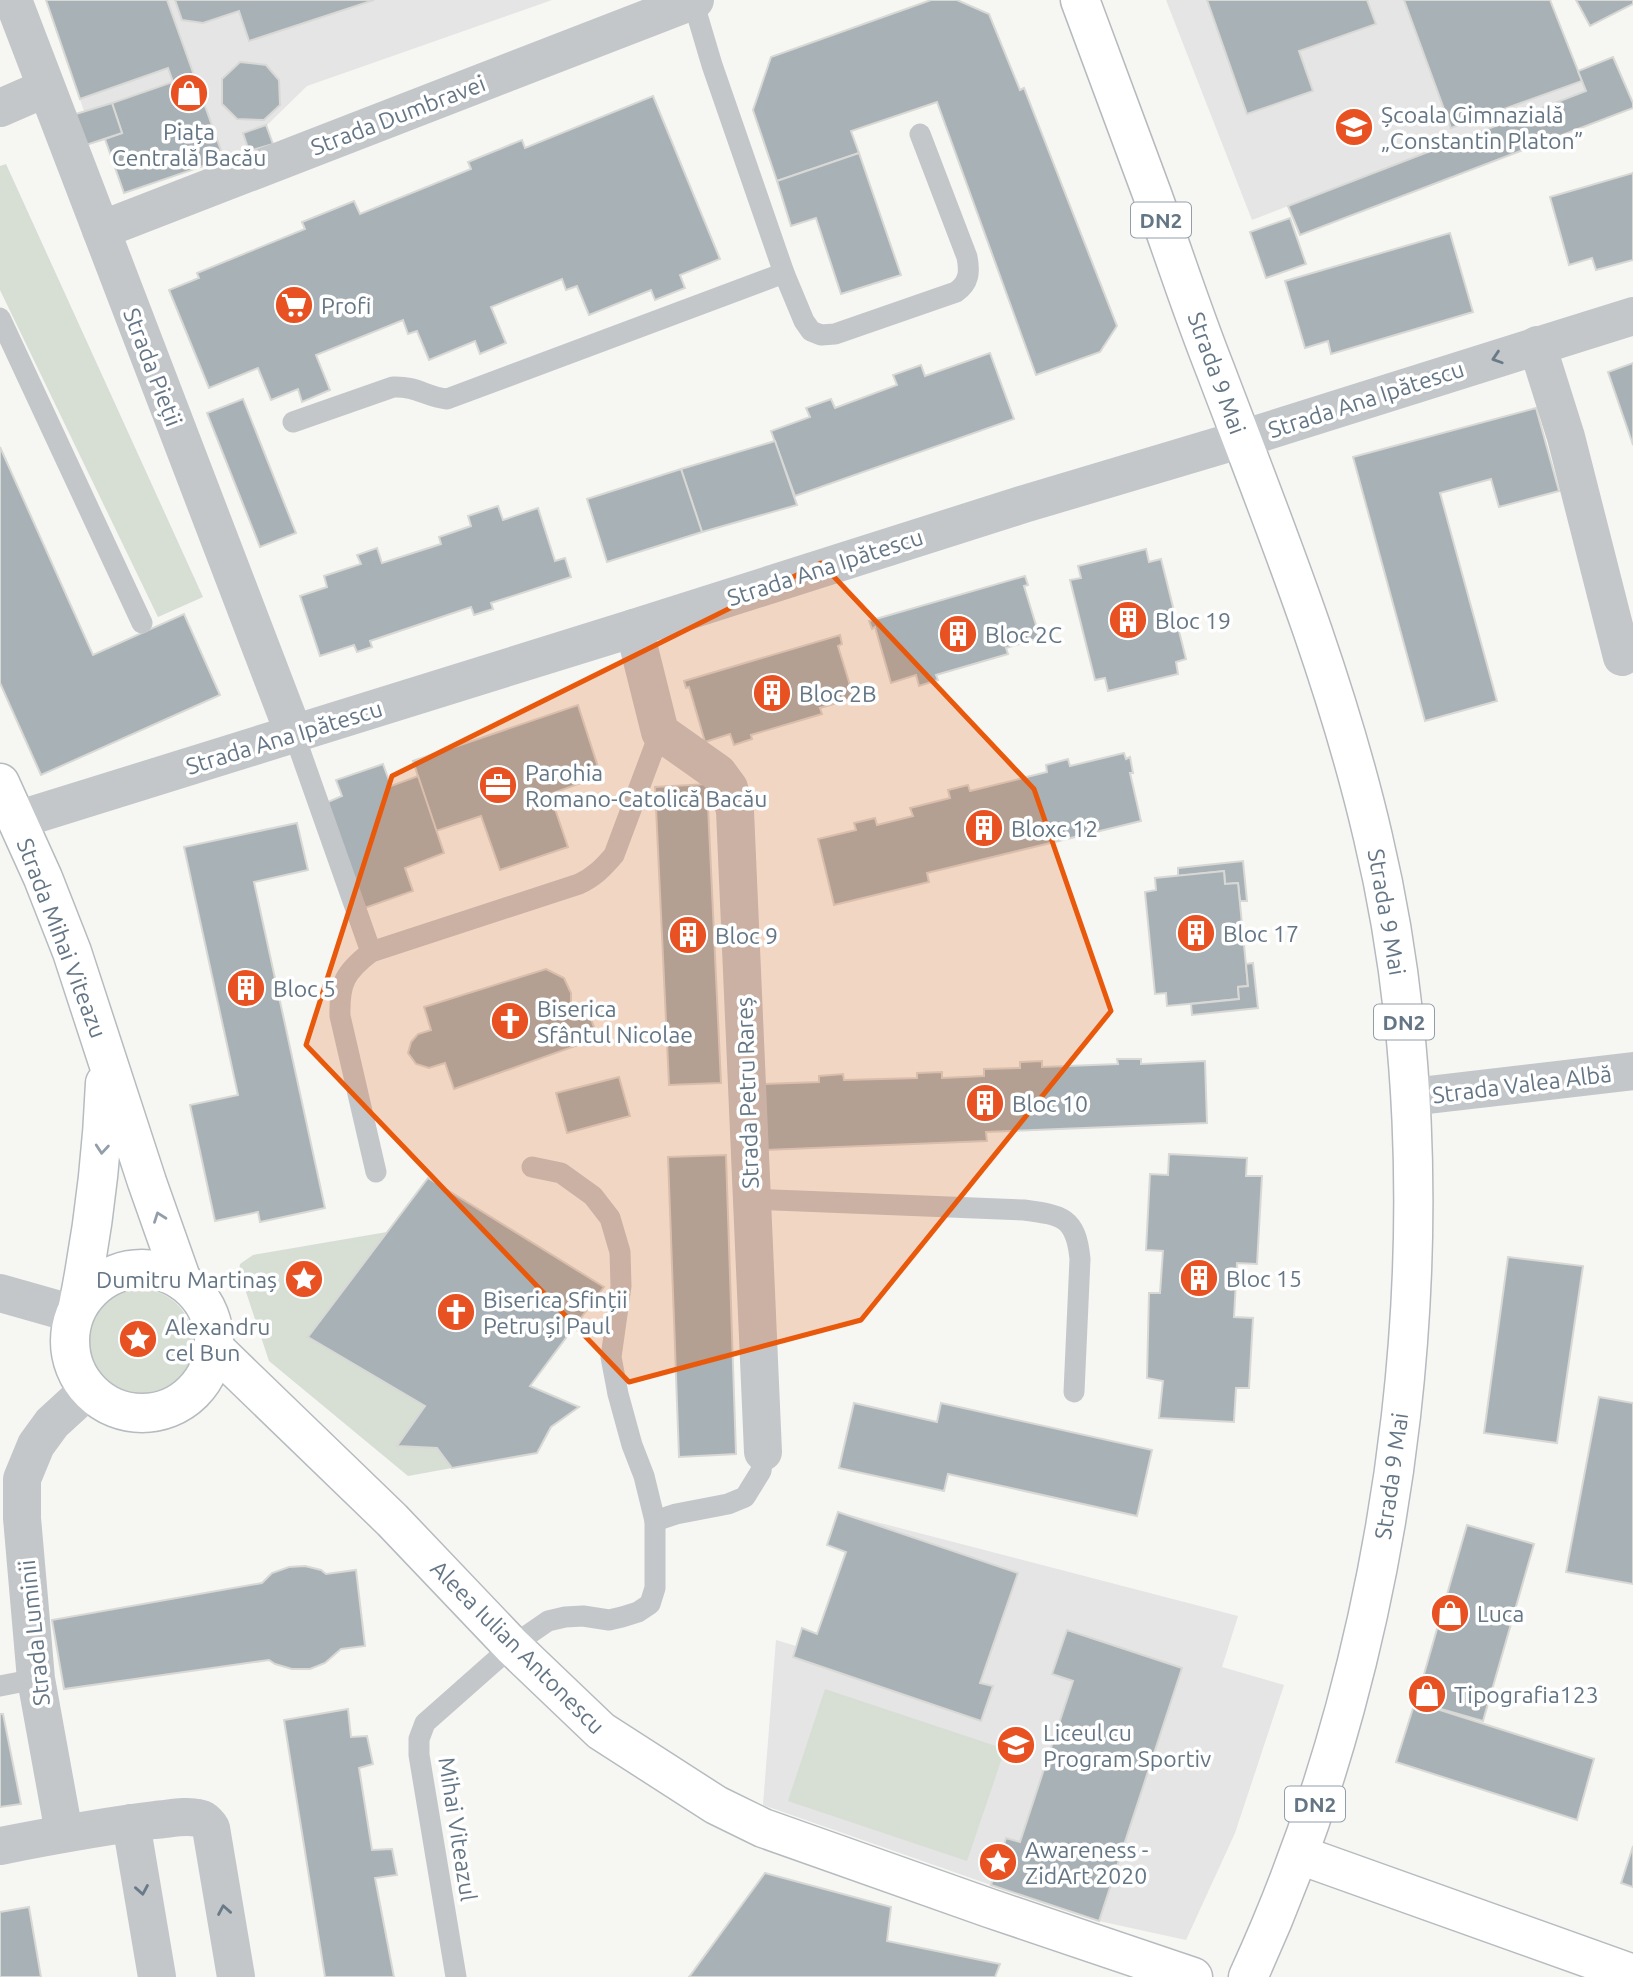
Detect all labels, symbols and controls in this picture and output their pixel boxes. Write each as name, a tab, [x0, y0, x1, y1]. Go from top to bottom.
street label: Strada Dumbravei	[307, 70, 489, 160]
shop icon: Piața Centrală Bacău	[168, 72, 210, 114]
place label: Școala Gimnazială „Constantin Platon”	[1381, 102, 1584, 153]
school or university icon: Școala Gimnazială „Constantin Platon”	[1333, 106, 1375, 148]
place label: Piața Centrală Bacău	[112, 119, 266, 170]
road number: DN2	[1131, 202, 1191, 238]
supermarket icon: Profi	[273, 284, 315, 326]
place label: Profi	[321, 293, 371, 318]
street label: Strada Pieții	[119, 304, 187, 430]
street label: Strada 9 Mai	[1183, 309, 1251, 437]
one-way arrow	[1492, 349, 1504, 364]
street label: Strada Ana Ipătescu	[1265, 356, 1467, 442]
street label: Strada Ana Ipătescu	[724, 524, 926, 610]
building icon: Bloc 19	[1107, 599, 1149, 641]
place label: Bloc 19	[1155, 608, 1231, 633]
building icon: Bloc 2C	[937, 613, 979, 655]
place label: Bloc 2C	[985, 622, 1062, 647]
building icon: Bloc 2B	[751, 672, 793, 714]
place label: Bloc 2B	[799, 681, 877, 706]
street label: Strada Ana Ipătescu	[183, 695, 385, 779]
place label: Parohia Romano-Catolică Bacău	[525, 760, 767, 811]
office icon: Parohia Romano-Catolică Bacău	[477, 764, 519, 806]
building icon: Bloxc 12	[963, 807, 1005, 849]
place label: Bloxc 12	[1011, 816, 1098, 841]
street label: Strada Mihai Viteazu	[12, 835, 112, 1041]
street label: Strada 9 Mai	[1364, 847, 1410, 977]
building icon: Bloc 17	[1175, 912, 1217, 954]
building icon: Bloc 9	[667, 914, 709, 956]
place label: Bloc 17	[1223, 921, 1299, 946]
place label: Bloc 9	[715, 923, 778, 948]
building icon: Bloc 5	[225, 967, 267, 1009]
place label: Bloc 5	[273, 976, 336, 1001]
place label: Biserica Sfântul Nicolae	[537, 996, 693, 1047]
street label: Strada Petru Rareș	[731, 997, 763, 1189]
church icon: Biserica Sfântul Nicolae	[489, 1000, 531, 1042]
road number: DN2	[1374, 1004, 1434, 1040]
street label: Strada Valea Albă	[1431, 1061, 1613, 1107]
building icon: Bloc 10	[964, 1082, 1006, 1124]
place label: Bloc 10	[1012, 1091, 1088, 1116]
one-way arrow	[95, 1144, 110, 1155]
one-way arrow	[153, 1211, 167, 1223]
building icon: Bloc 15	[1178, 1257, 1220, 1299]
place icon: Dumitru Martinaș	[283, 1258, 325, 1300]
place label: Bloc 15	[1226, 1266, 1302, 1291]
place label: Dumitru Martinaș	[96, 1267, 277, 1292]
place label: Biserica Sfinții Petru și Paul	[483, 1287, 628, 1338]
church icon: Biserica Sfinții Petru și Paul	[435, 1291, 477, 1333]
place label: Alexandru cel Bun	[165, 1314, 270, 1365]
place icon: Alexandru cel Bun	[117, 1318, 159, 1360]
street label: Strada 9 Mai	[1370, 1411, 1412, 1541]
street label: Aleea Iulian Antonescu	[426, 1555, 610, 1739]
street label: Strada Luminii	[14, 1559, 54, 1707]
shop icon: Luca	[1429, 1592, 1471, 1634]
place label: Luca	[1477, 1601, 1524, 1626]
shop icon: Tipografia123	[1406, 1673, 1448, 1715]
place label: Tipografia123	[1454, 1682, 1599, 1707]
place label: Liceul cu Program Sportiv	[1043, 1720, 1211, 1771]
school or university icon: Liceul cu Program Sportiv	[995, 1724, 1037, 1766]
street label: Mihai Viteazul	[434, 1755, 482, 1903]
road number: DN2	[1285, 1786, 1345, 1822]
place label: Awareness - ZidArt 2020	[1025, 1837, 1148, 1888]
place icon: Awareness - ZidArt 2020	[977, 1841, 1019, 1883]
one-way arrow	[134, 1884, 149, 1896]
one-way arrow	[218, 1904, 233, 1916]

